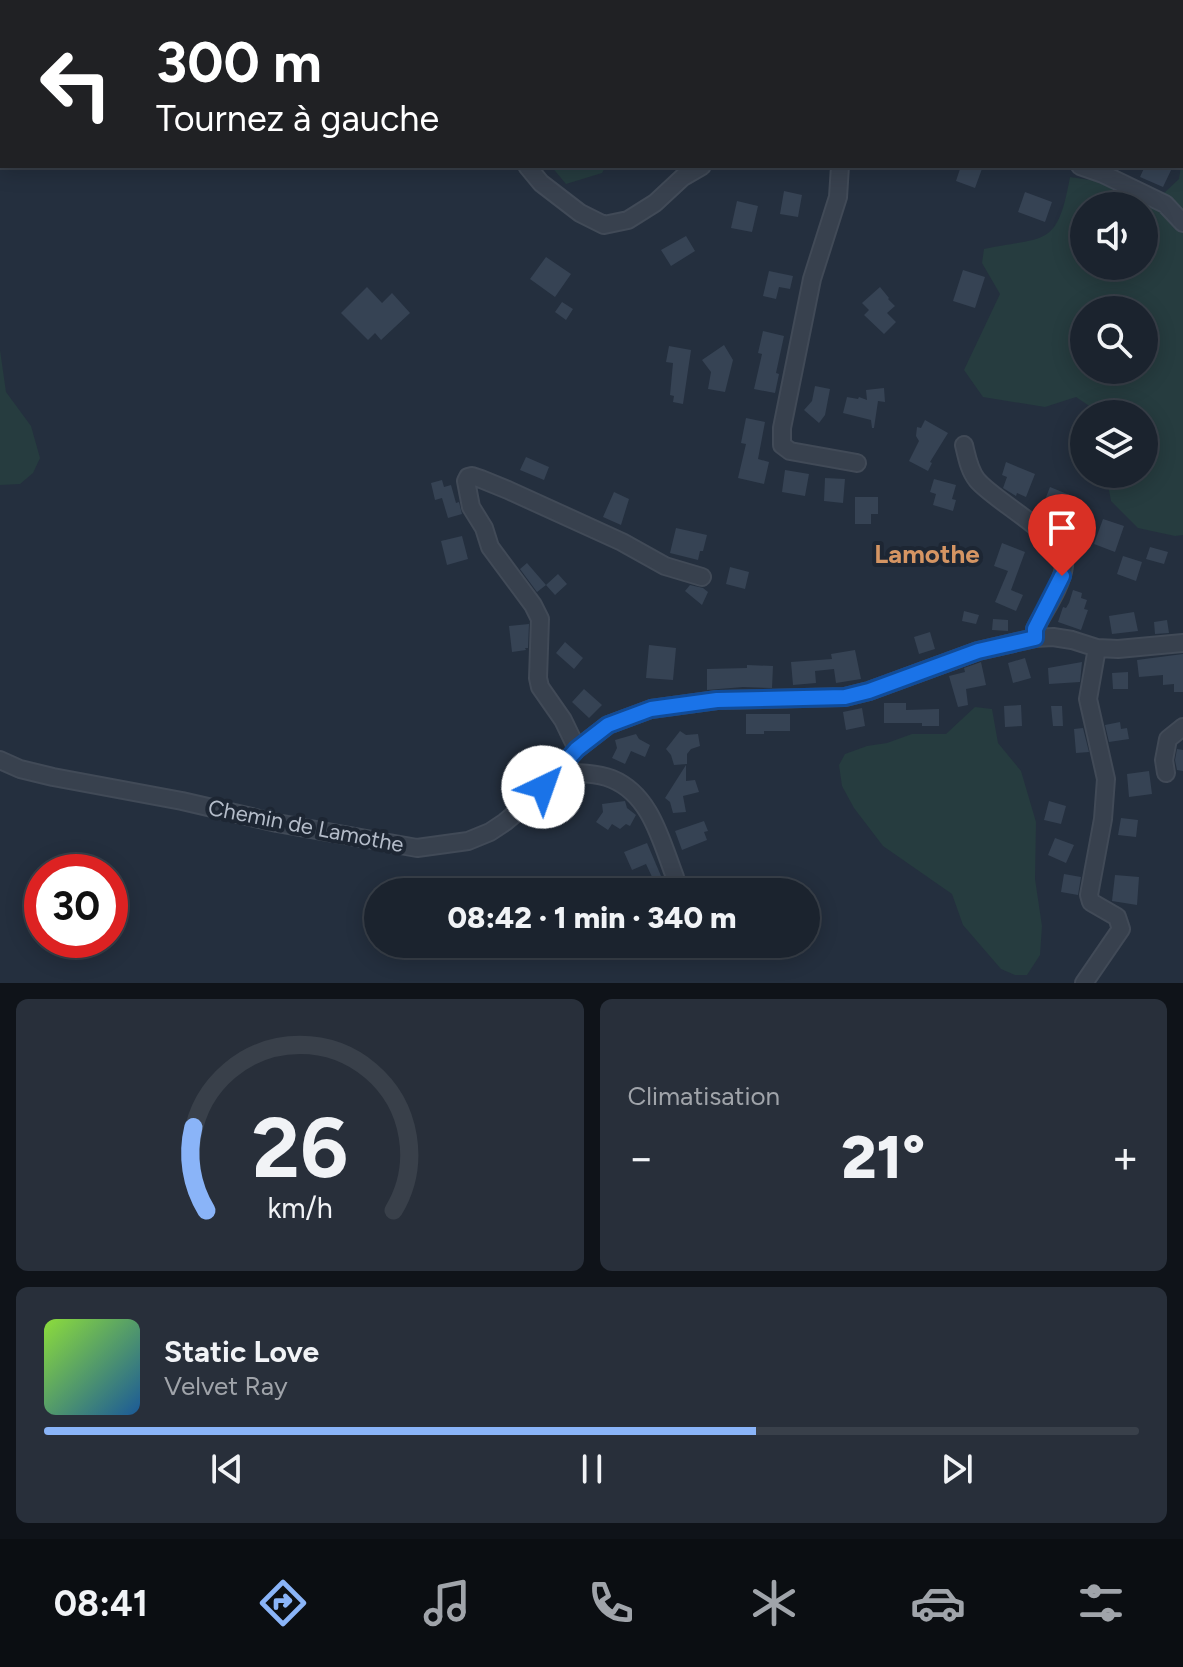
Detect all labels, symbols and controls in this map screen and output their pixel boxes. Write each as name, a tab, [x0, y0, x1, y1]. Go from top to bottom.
text: 300 m	[156, 29, 322, 96]
icon: left	[24, 32, 128, 136]
text: Tournez à gauche	[156, 97, 439, 140]
map controls	[1070, 192, 1158, 488]
button: sound	[1070, 192, 1158, 280]
button: search	[1070, 296, 1158, 384]
button: layers	[1070, 400, 1158, 488]
pin	[1028, 494, 1096, 576]
icon: arrive	[1040, 506, 1084, 550]
district label: Lamothe	[874, 538, 980, 570]
position arrow	[501, 745, 585, 829]
street label: Chemin de Lamothe	[206, 794, 406, 858]
speed limit sign: 30	[24, 854, 128, 958]
text: 08:42 · 1 min · 340 m	[448, 899, 737, 936]
text: Climatisation	[628, 1080, 780, 1112]
text: 26	[252, 1098, 348, 1198]
text: 21°	[841, 1121, 925, 1193]
text: −	[628, 1131, 655, 1184]
text: +	[1112, 1131, 1139, 1184]
text: km/h	[267, 1191, 332, 1225]
text: Static Love	[164, 1333, 319, 1370]
text: Velvet Ray	[164, 1370, 288, 1402]
icon: previous	[205, 1447, 249, 1491]
icon: pause	[570, 1447, 614, 1491]
icon: next	[935, 1447, 979, 1491]
icon: directions	[255, 1575, 311, 1631]
icon: music	[419, 1575, 475, 1631]
icon: phone	[583, 1575, 639, 1631]
icon: climate	[746, 1575, 802, 1631]
icon: car	[910, 1575, 966, 1631]
icon: filters	[1073, 1575, 1129, 1631]
text: 08:41	[54, 1582, 148, 1625]

